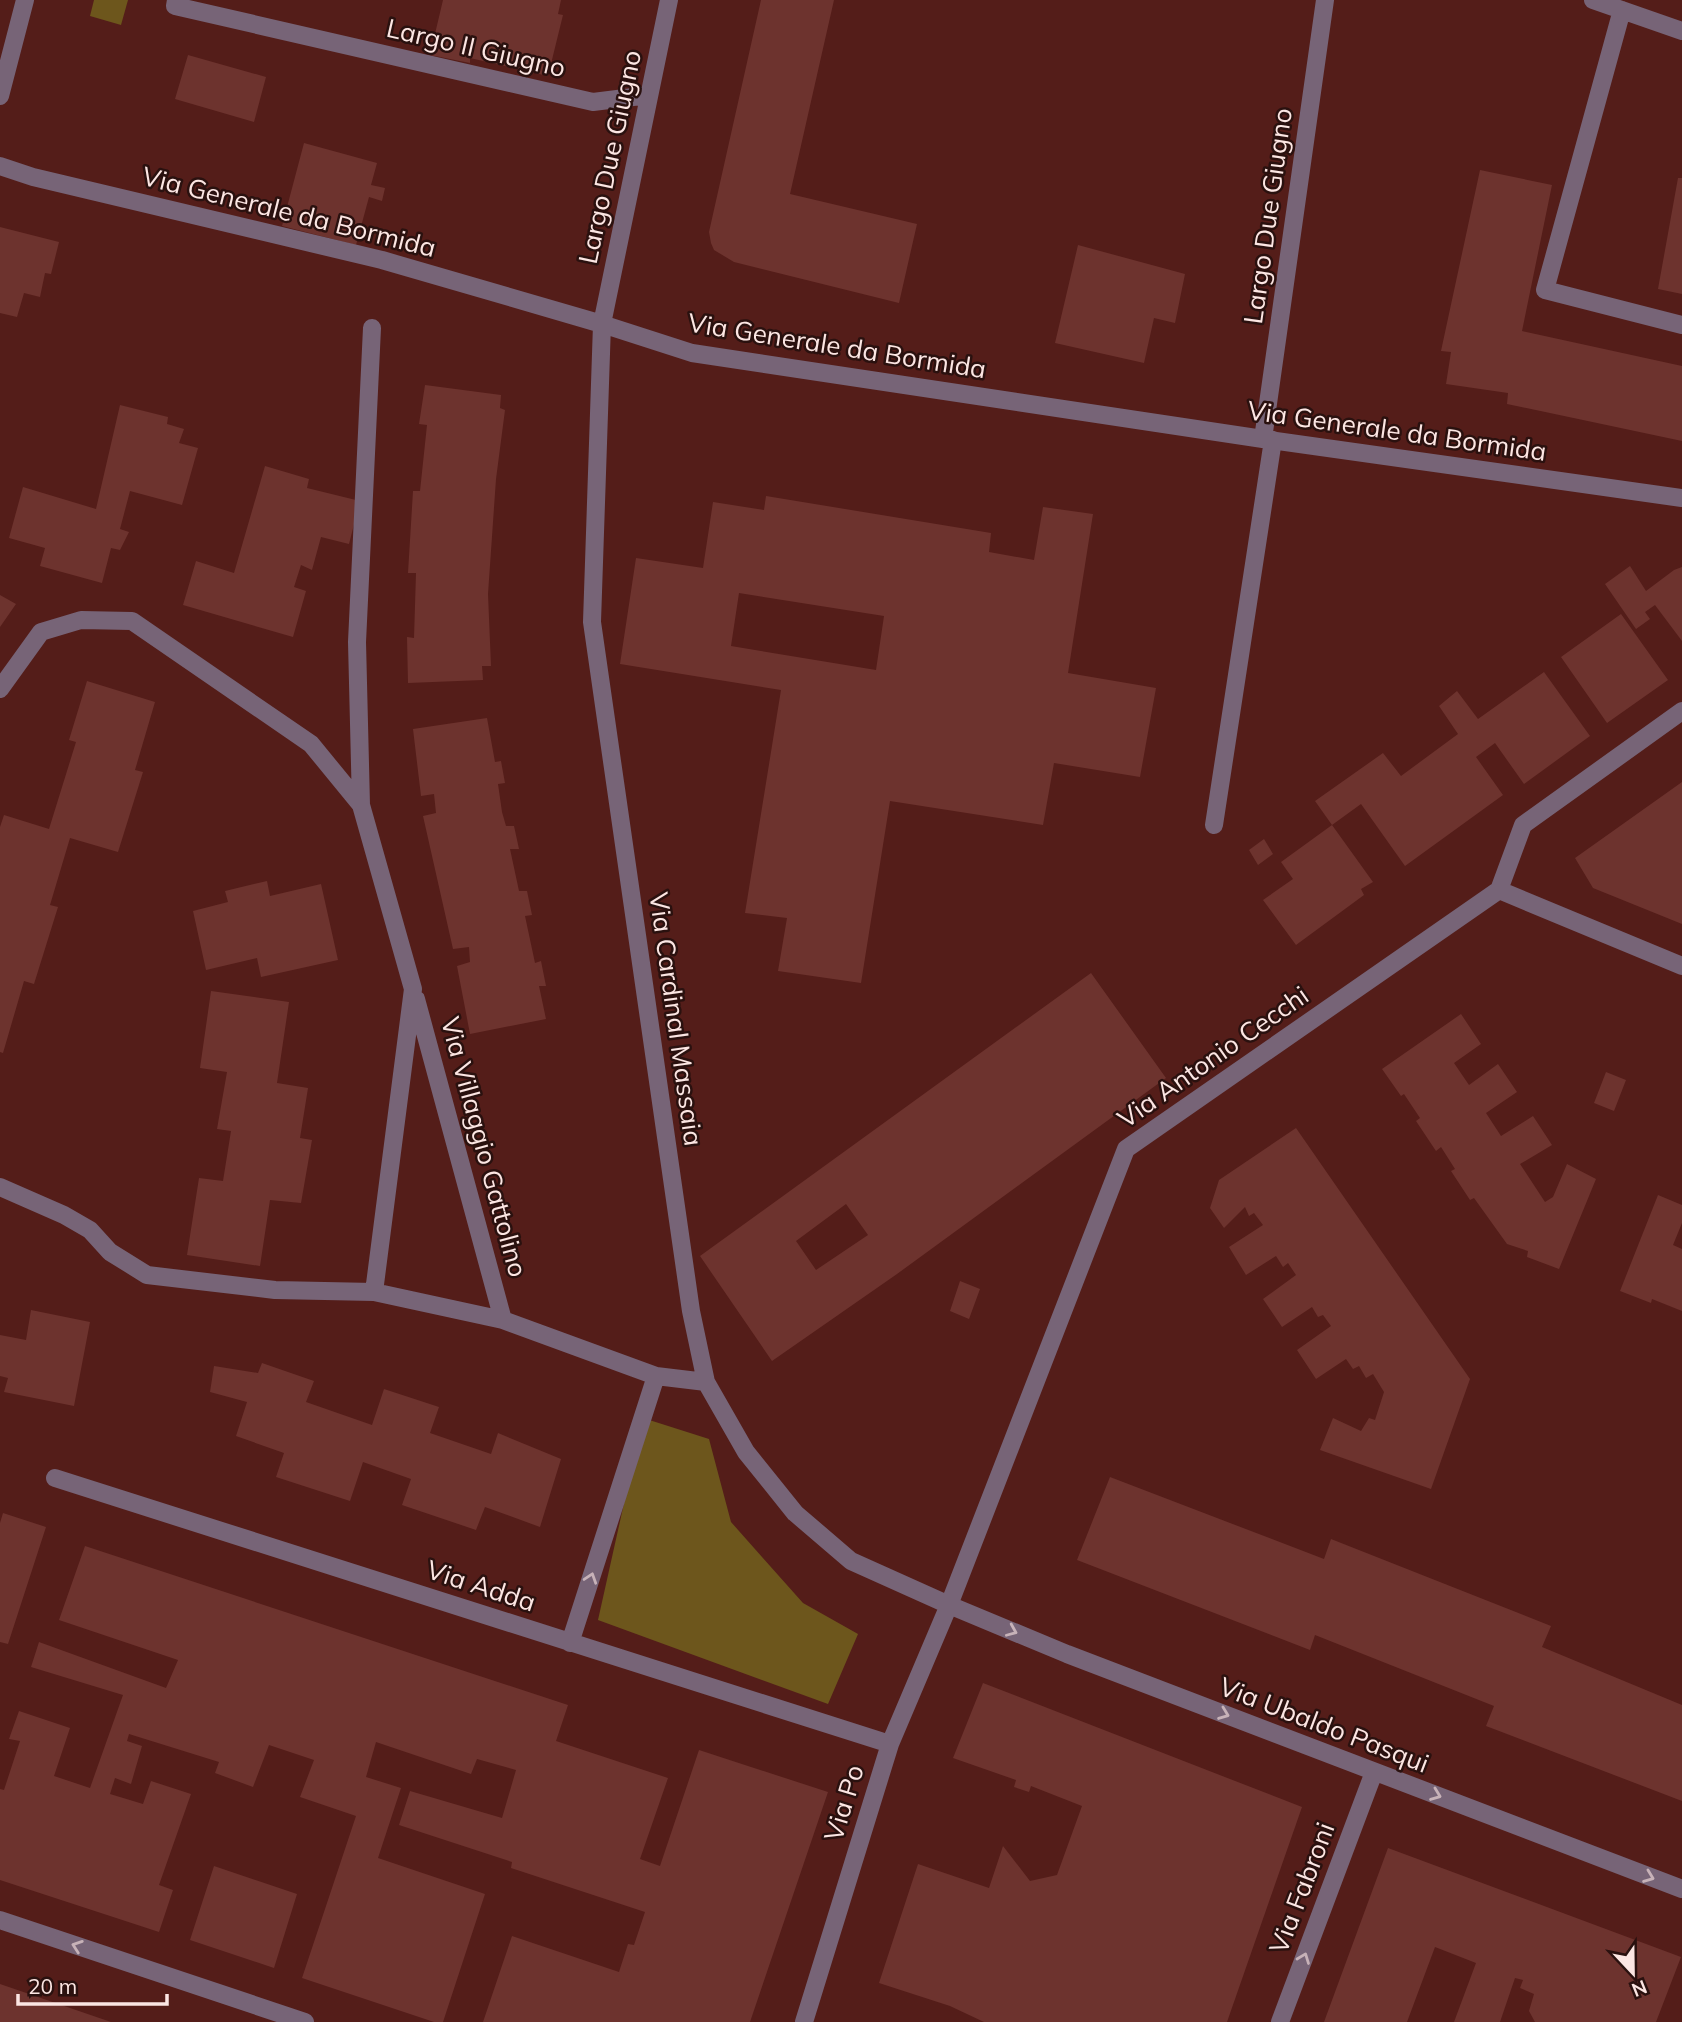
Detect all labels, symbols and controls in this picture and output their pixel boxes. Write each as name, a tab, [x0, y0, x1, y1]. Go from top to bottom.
street label: Largo II Giugno	[383, 11, 569, 84]
street label: Largo Due Giugno	[571, 47, 648, 267]
street label: Largo Due Giugno	[1236, 106, 1299, 326]
street label: Via Generale da Bormida	[139, 159, 439, 264]
street label: Via Generale da Bormida	[686, 306, 989, 385]
street label: Via Generale da Bormida	[1246, 393, 1549, 468]
street label: Via Cardinal Massaia	[642, 890, 711, 1148]
street label: Via Antonio Cecchi	[1111, 978, 1315, 1135]
street label: Via Villaggio Gattolino	[434, 1013, 535, 1281]
street label: Via Adda	[423, 1552, 540, 1619]
one-way arrow	[583, 1572, 597, 1584]
one-way arrow	[1005, 1623, 1017, 1637]
street label: Via Ubaldo Pasqui	[1215, 1669, 1434, 1780]
one-way arrow	[1217, 1706, 1229, 1720]
street label: Via Po	[816, 1761, 871, 1845]
one-way arrow	[1430, 1787, 1442, 1801]
street label: Via Fabroni	[1261, 1818, 1342, 1958]
one-way arrow	[1642, 1868, 1654, 1882]
north arrow	[1598, 1938, 1668, 2008]
one-way arrow	[72, 1940, 84, 1954]
one-way arrow	[1295, 1953, 1309, 1965]
scale bar	[18, 1962, 166, 2006]
text: 20 m	[28, 1973, 77, 1999]
text: N	[1628, 1975, 1651, 2003]

